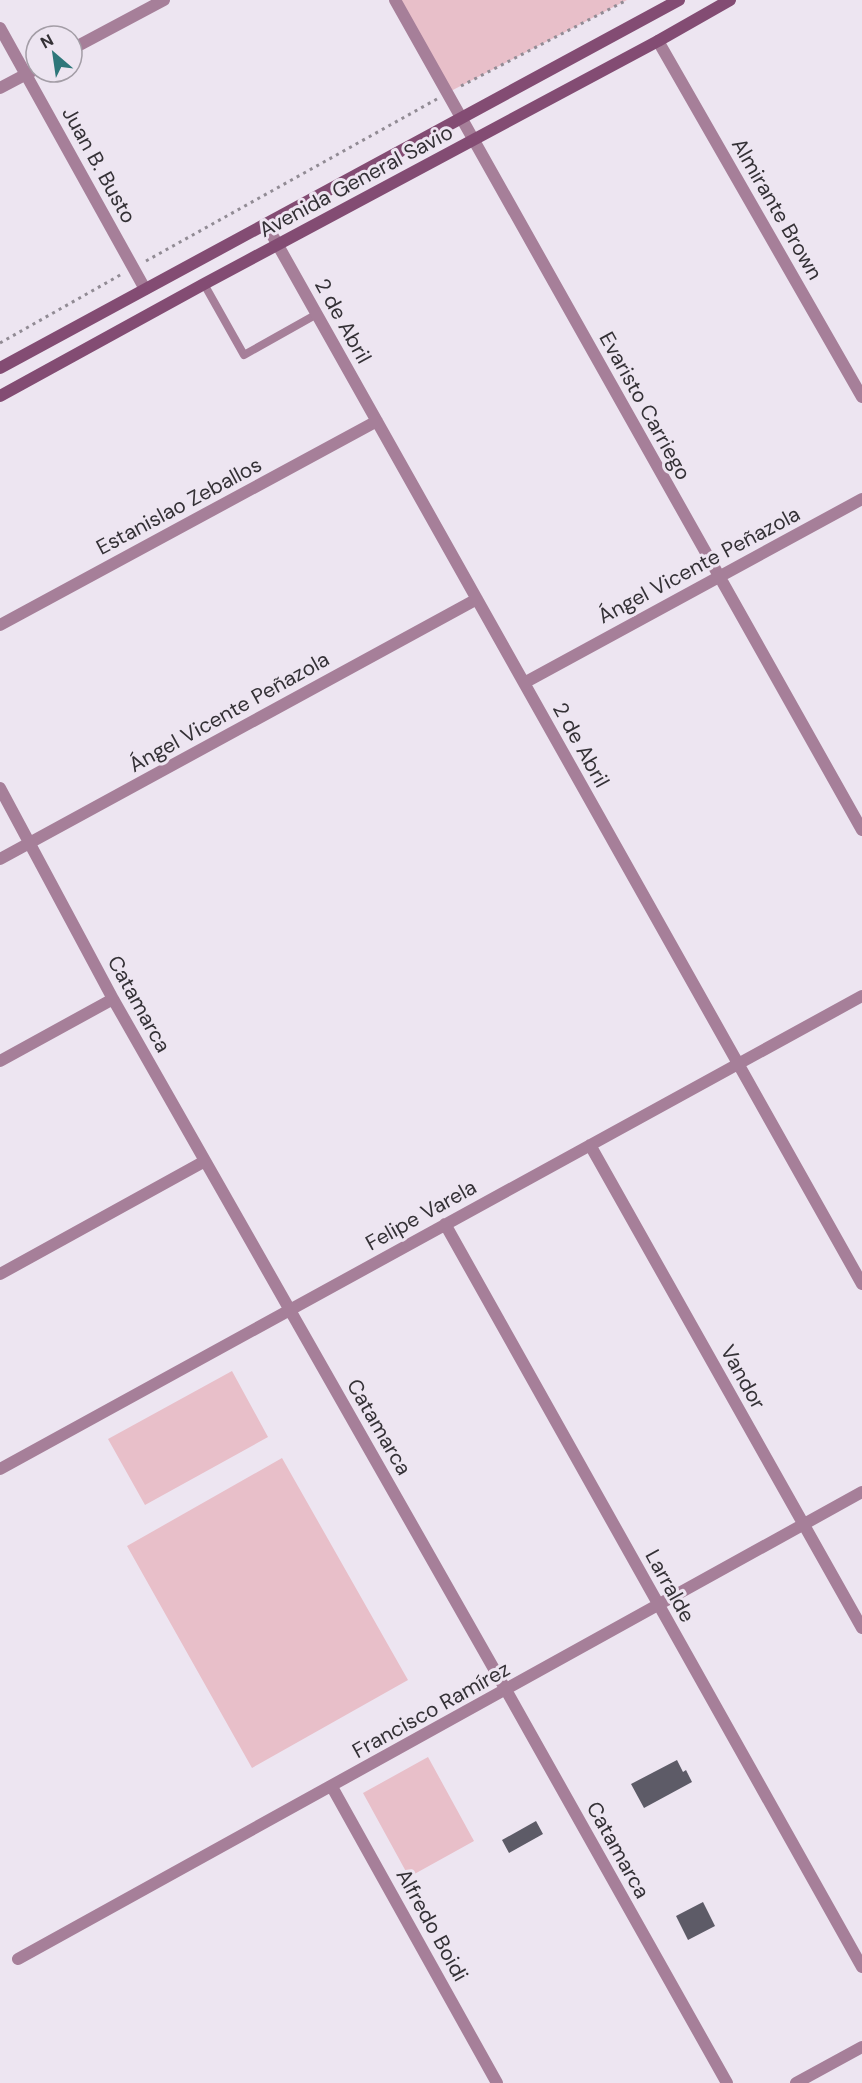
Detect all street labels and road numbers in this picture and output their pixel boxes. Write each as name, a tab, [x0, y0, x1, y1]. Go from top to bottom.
street label: Juan B. Busto	[55, 102, 143, 228]
street label: Avenida General Savio	[254, 118, 458, 244]
street label: Almirante Brown	[725, 133, 829, 285]
street label: 2 de Abril	[308, 274, 378, 368]
street label: Evaristo Carriego	[593, 327, 697, 485]
street label: Estanislao Zeballos	[91, 451, 267, 561]
street label: Ángel Vicente Peñazola	[593, 500, 805, 630]
street label: Ángel Vicente Peñazola	[124, 645, 334, 779]
street label: 2 de Abril	[546, 698, 616, 792]
street label: Catamarca	[101, 951, 177, 1057]
street label: Felipe Varela	[361, 1173, 481, 1257]
street label: Vandor	[714, 1340, 772, 1414]
street label: Catamarca	[340, 1374, 418, 1480]
street label: Larralde	[639, 1545, 701, 1627]
street label: Francisco Ramírez	[347, 1655, 515, 1765]
street label: Catamarca	[580, 1797, 656, 1903]
street label: Alfredo Boidi	[390, 1864, 474, 1986]

